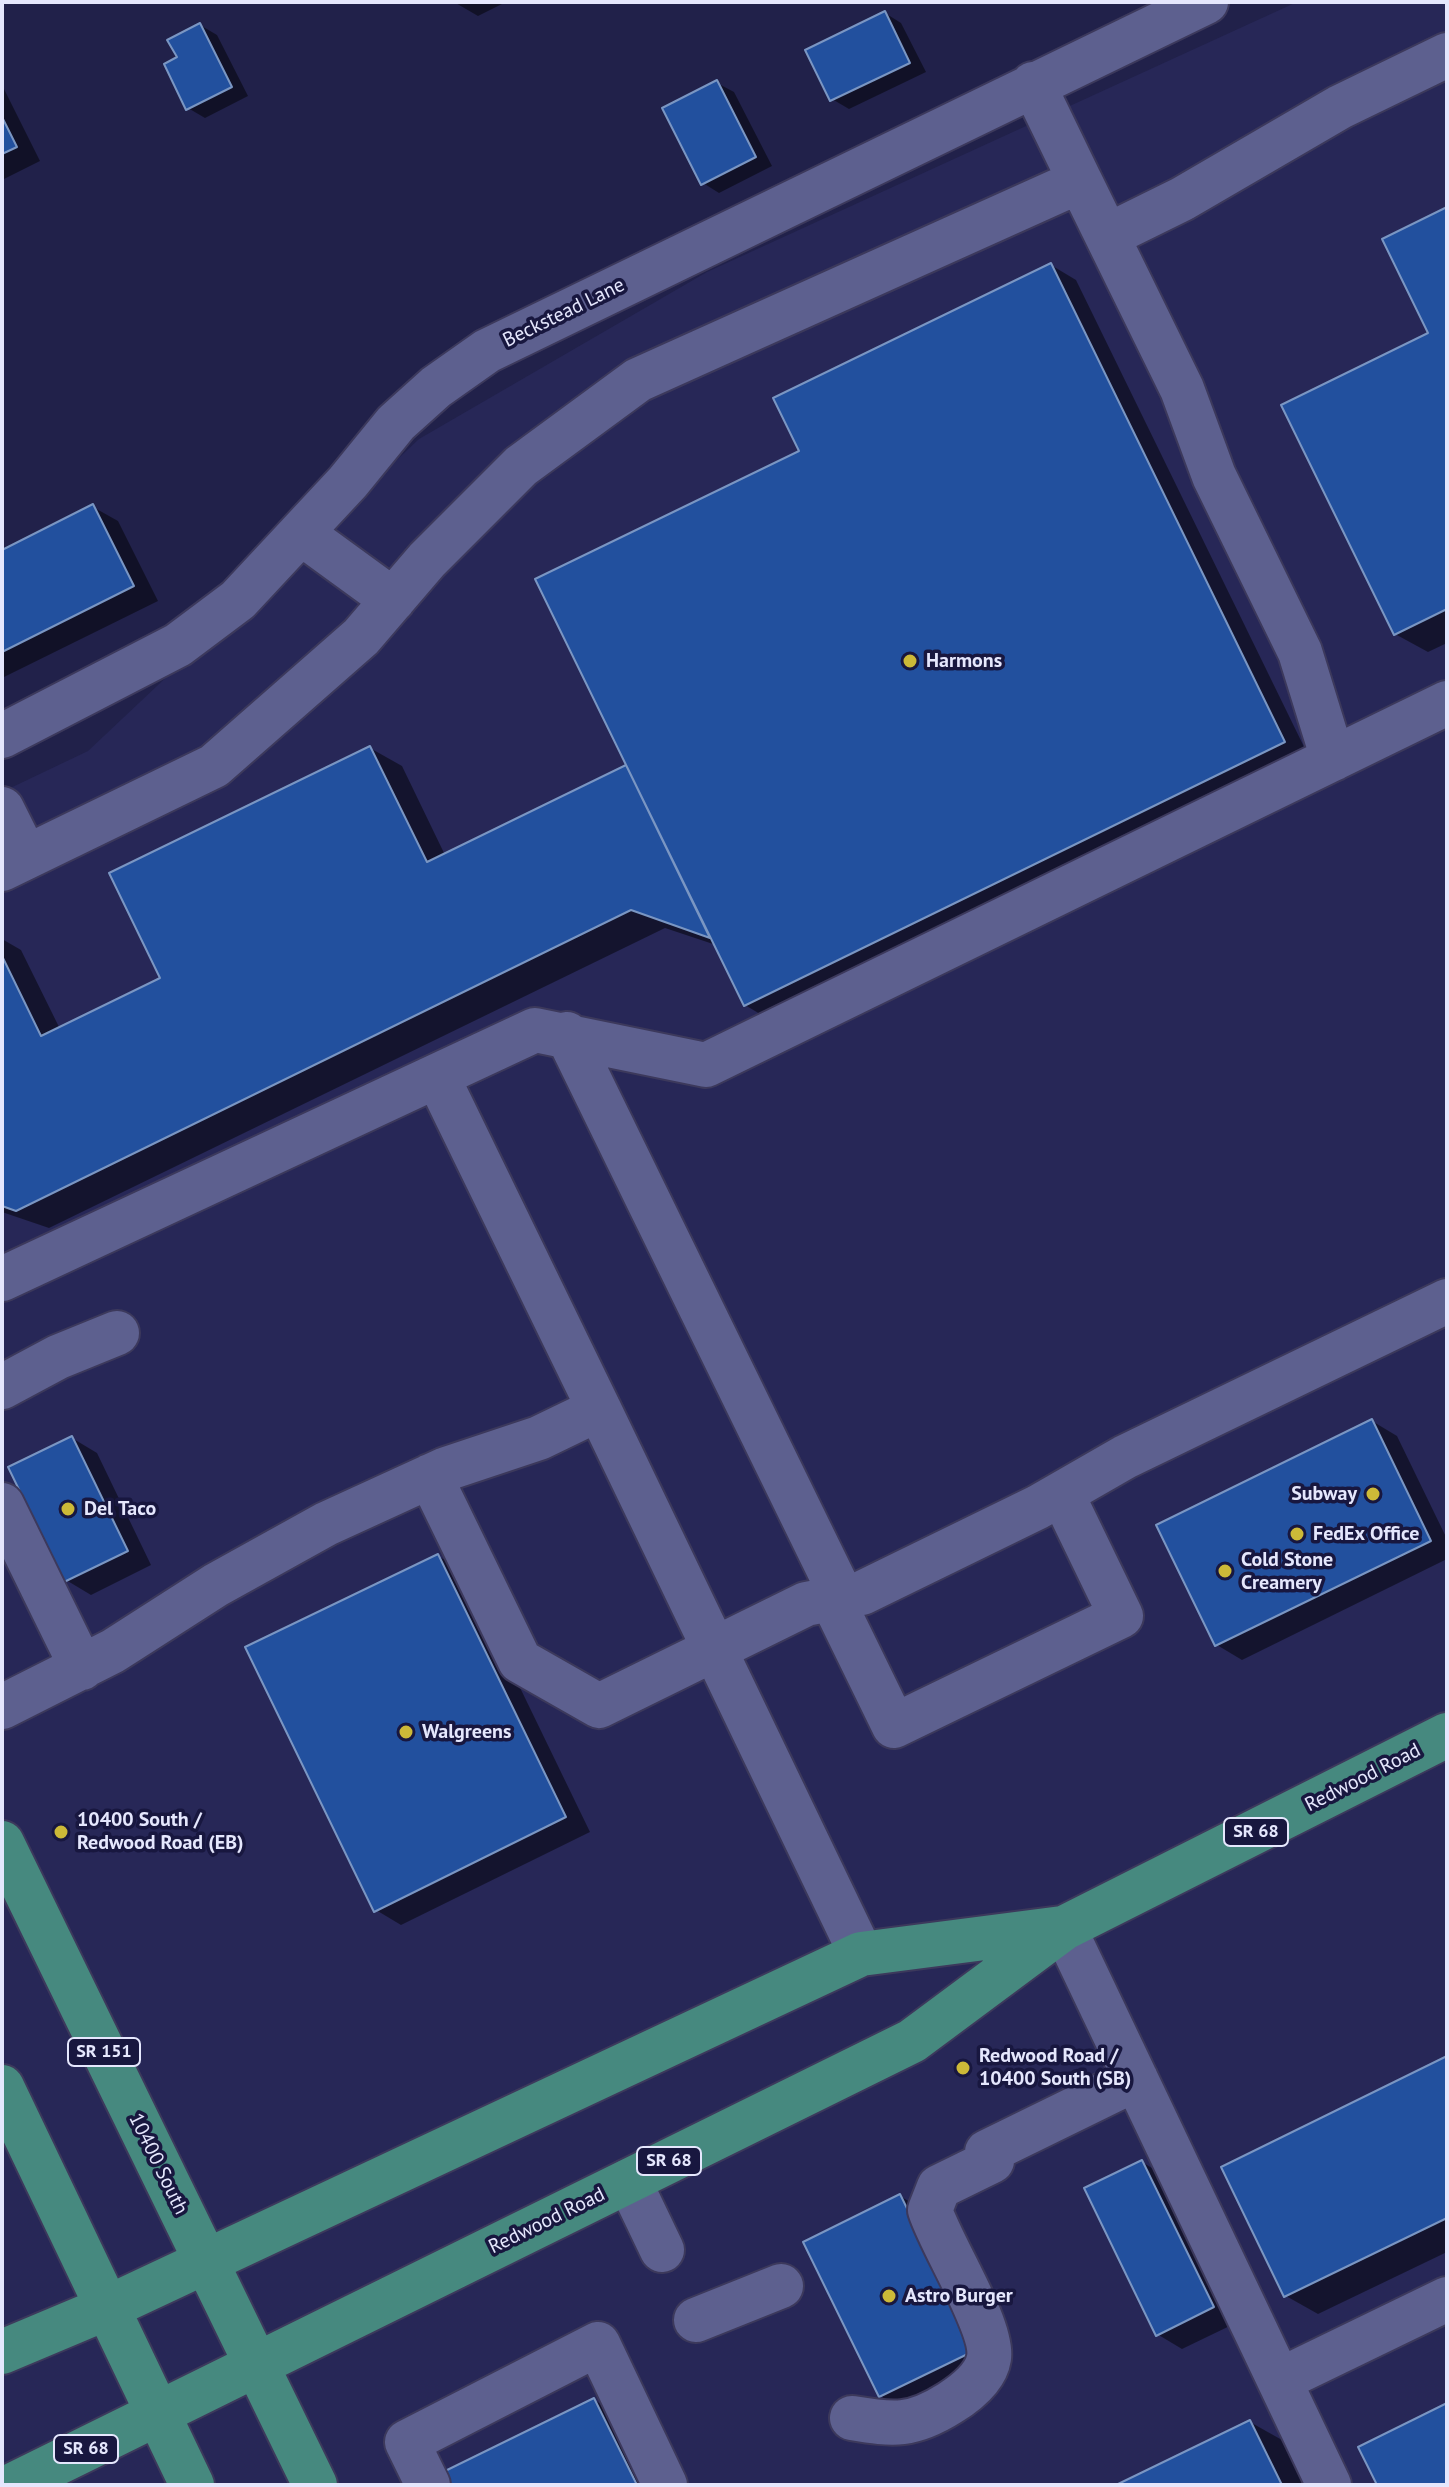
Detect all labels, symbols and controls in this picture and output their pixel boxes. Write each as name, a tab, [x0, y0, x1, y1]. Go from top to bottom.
street label: Beckstead Lane	[499, 273, 629, 353]
place label: Harmons	[926, 649, 1002, 673]
marker: Harmons	[901, 652, 919, 670]
place label: Subway	[1291, 1482, 1357, 1506]
marker: Subway	[1364, 1485, 1382, 1503]
place label: Del Taco	[84, 1497, 156, 1521]
marker: Del Taco	[59, 1500, 77, 1518]
place label: FedEx Office	[1313, 1522, 1419, 1546]
marker: FedEx Office	[1288, 1525, 1306, 1543]
place label: Cold Stone Creamery	[1241, 1548, 1333, 1595]
marker: Cold Stone Creamery	[1216, 1562, 1234, 1580]
place label: Walgreens	[422, 1720, 511, 1744]
marker: Walgreens	[397, 1723, 415, 1741]
street label: Redwood Road	[1301, 1739, 1425, 1817]
place label: 10400 South / Redwood Road (EB)	[77, 1808, 243, 1855]
road number: SR 68	[1224, 1818, 1288, 1846]
marker: 10400 South / Redwood Road (EB)	[52, 1823, 70, 1841]
road number: SR 151	[68, 2038, 140, 2066]
place label: Redwood Road / 10400 South (SB)	[979, 2044, 1131, 2091]
marker: Redwood Road / 10400 South (SB)	[954, 2059, 972, 2077]
street label: 10400 South	[123, 2109, 193, 2219]
road number: SR 68	[637, 2147, 701, 2175]
street label: Redwood Road	[485, 2183, 609, 2259]
place label: Astro Burger	[905, 2284, 1013, 2308]
marker: Astro Burger	[880, 2287, 898, 2305]
road number: SR 68	[54, 2435, 118, 2463]

